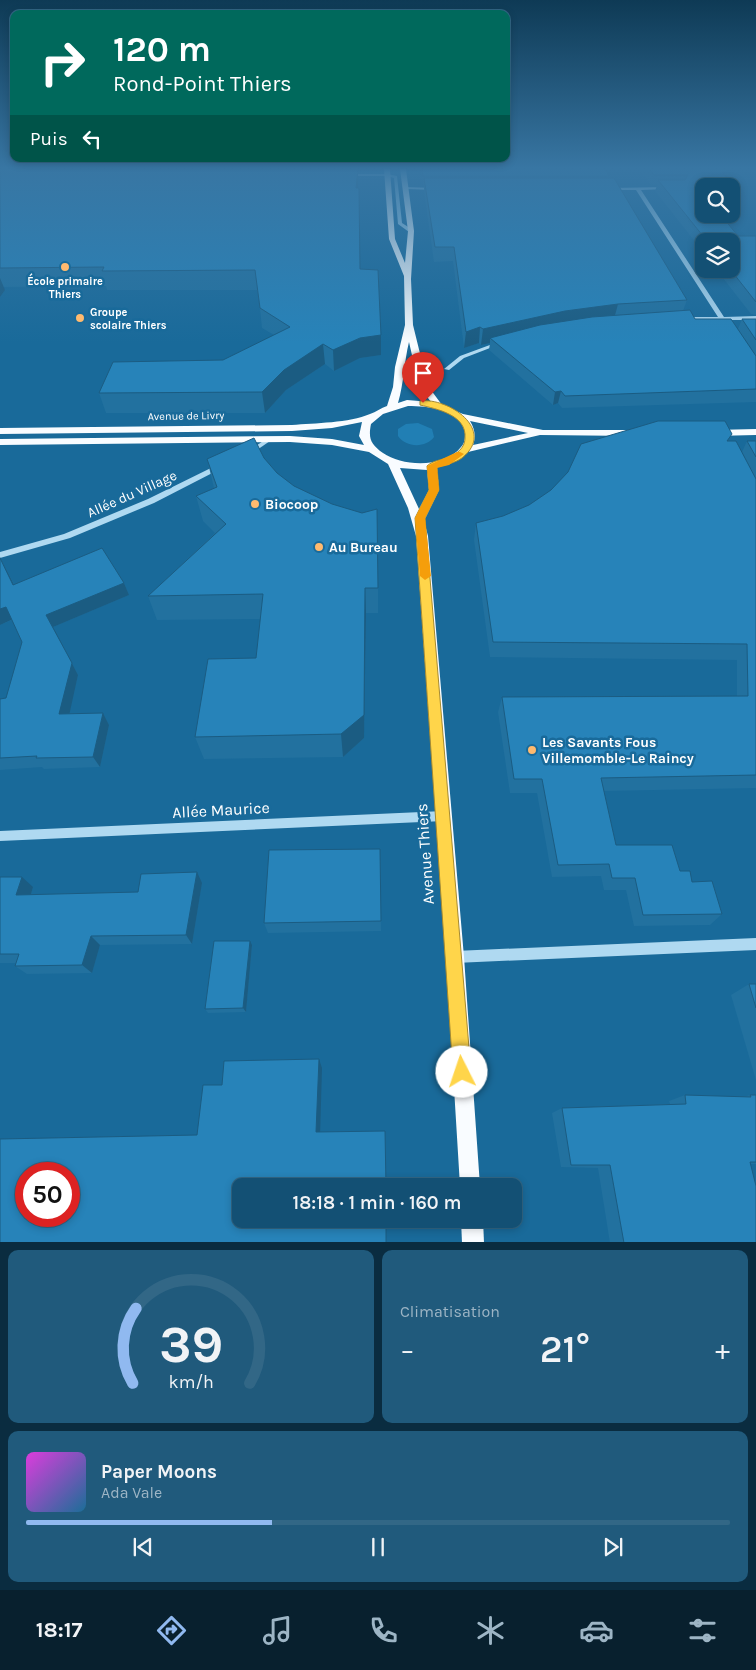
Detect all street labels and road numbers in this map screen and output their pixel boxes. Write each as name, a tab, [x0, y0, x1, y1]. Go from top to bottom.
street label: Avenue de Livry	[148, 409, 224, 423]
street label: Allée du Village	[85, 467, 179, 521]
street label: Allée Maurice	[172, 798, 270, 822]
street label: Avenue Thiers	[412, 803, 438, 905]

